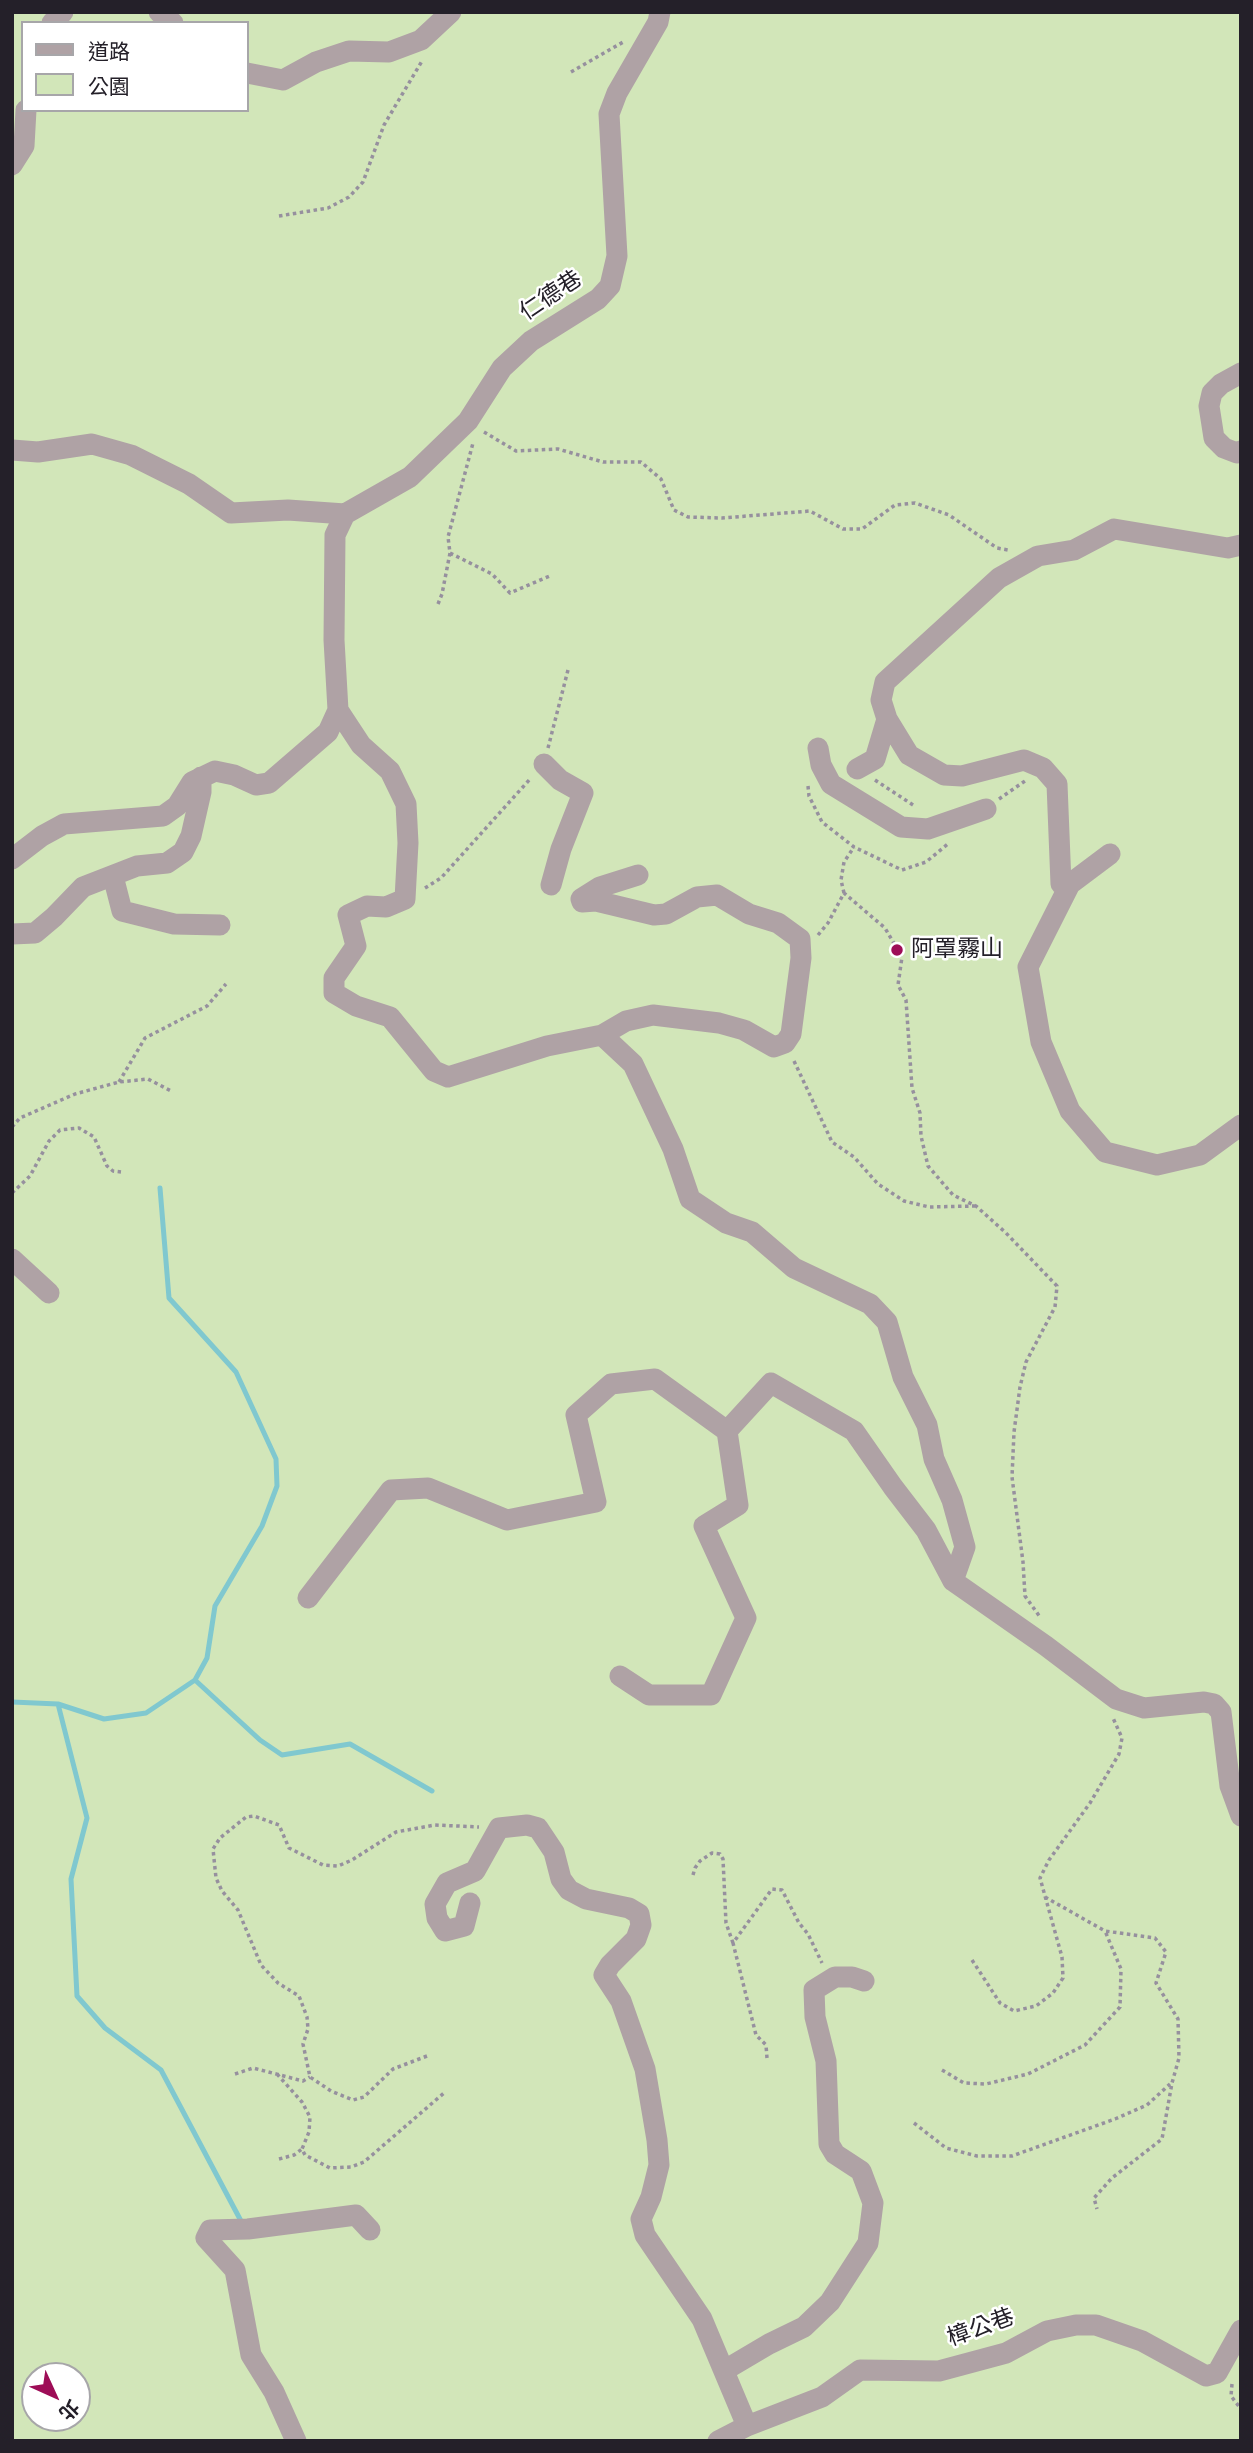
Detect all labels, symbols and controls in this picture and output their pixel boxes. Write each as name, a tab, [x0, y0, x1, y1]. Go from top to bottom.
legend	[21, 21, 248, 112]
text: 道路	[88, 37, 130, 65]
text: 公園	[88, 72, 130, 100]
street label: 仁德巷	[515, 265, 587, 327]
place label: 阿罩霧山	[911, 936, 1003, 964]
marker: 阿罩霧山	[889, 942, 905, 958]
street label: 樟公巷	[944, 2303, 1018, 2353]
north arrow	[21, 2362, 91, 2432]
text: 北	[54, 2395, 85, 2426]

